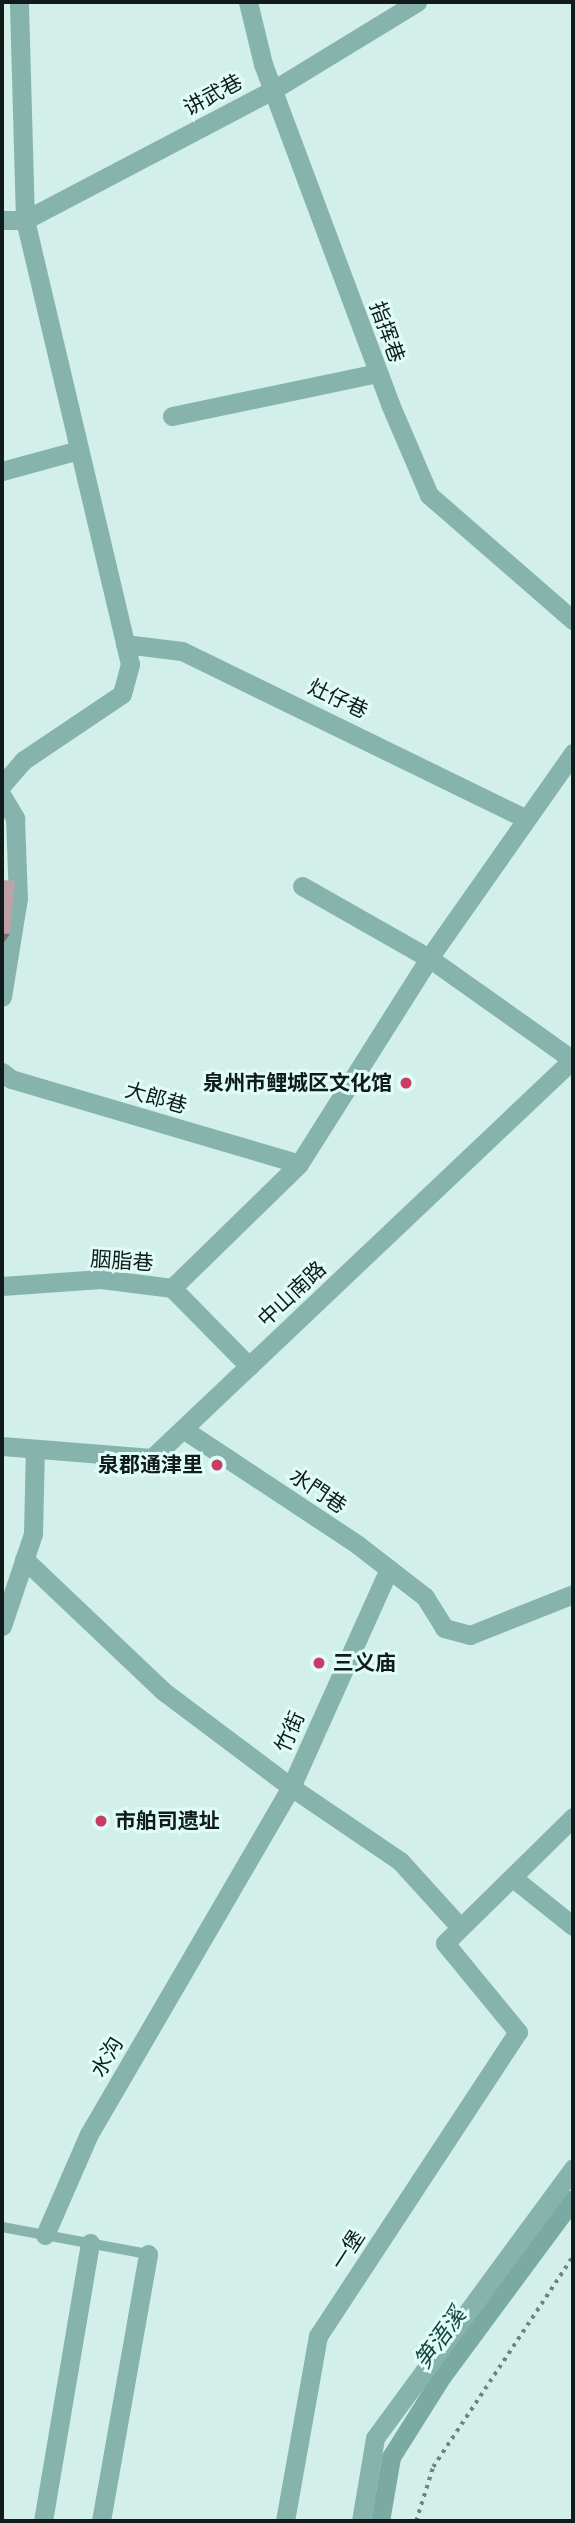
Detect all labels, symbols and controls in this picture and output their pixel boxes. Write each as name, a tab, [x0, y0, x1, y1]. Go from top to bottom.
street label: 讲武巷	[179, 69, 247, 121]
street label: 指挥巷	[364, 298, 410, 366]
street label: 灶仔巷	[304, 674, 372, 724]
place label: 泉州市鲤城区文化馆	[203, 1070, 392, 1096]
marker: 泉州市鲤城区文化馆	[398, 1075, 414, 1091]
street label: 大郎巷	[122, 1077, 190, 1119]
street label: 胭脂巷	[90, 1246, 154, 1276]
street label: 中山南路	[253, 1256, 331, 1332]
place label: 泉郡通津里	[98, 1452, 203, 1478]
marker: 泉郡通津里	[209, 1457, 225, 1473]
street label: 水門巷	[285, 1463, 351, 1519]
place label: 三义庙	[333, 1650, 396, 1676]
marker: 三义庙	[311, 1655, 327, 1671]
street label: 竹街	[270, 1708, 310, 1756]
place label: 市舶司遗址	[115, 1808, 220, 1834]
marker: 市舶司遗址	[93, 1813, 109, 1829]
street label: 水沟	[86, 2033, 128, 2081]
street label: 一堡	[326, 2226, 370, 2274]
water label: 笋浯溪	[409, 2302, 471, 2374]

